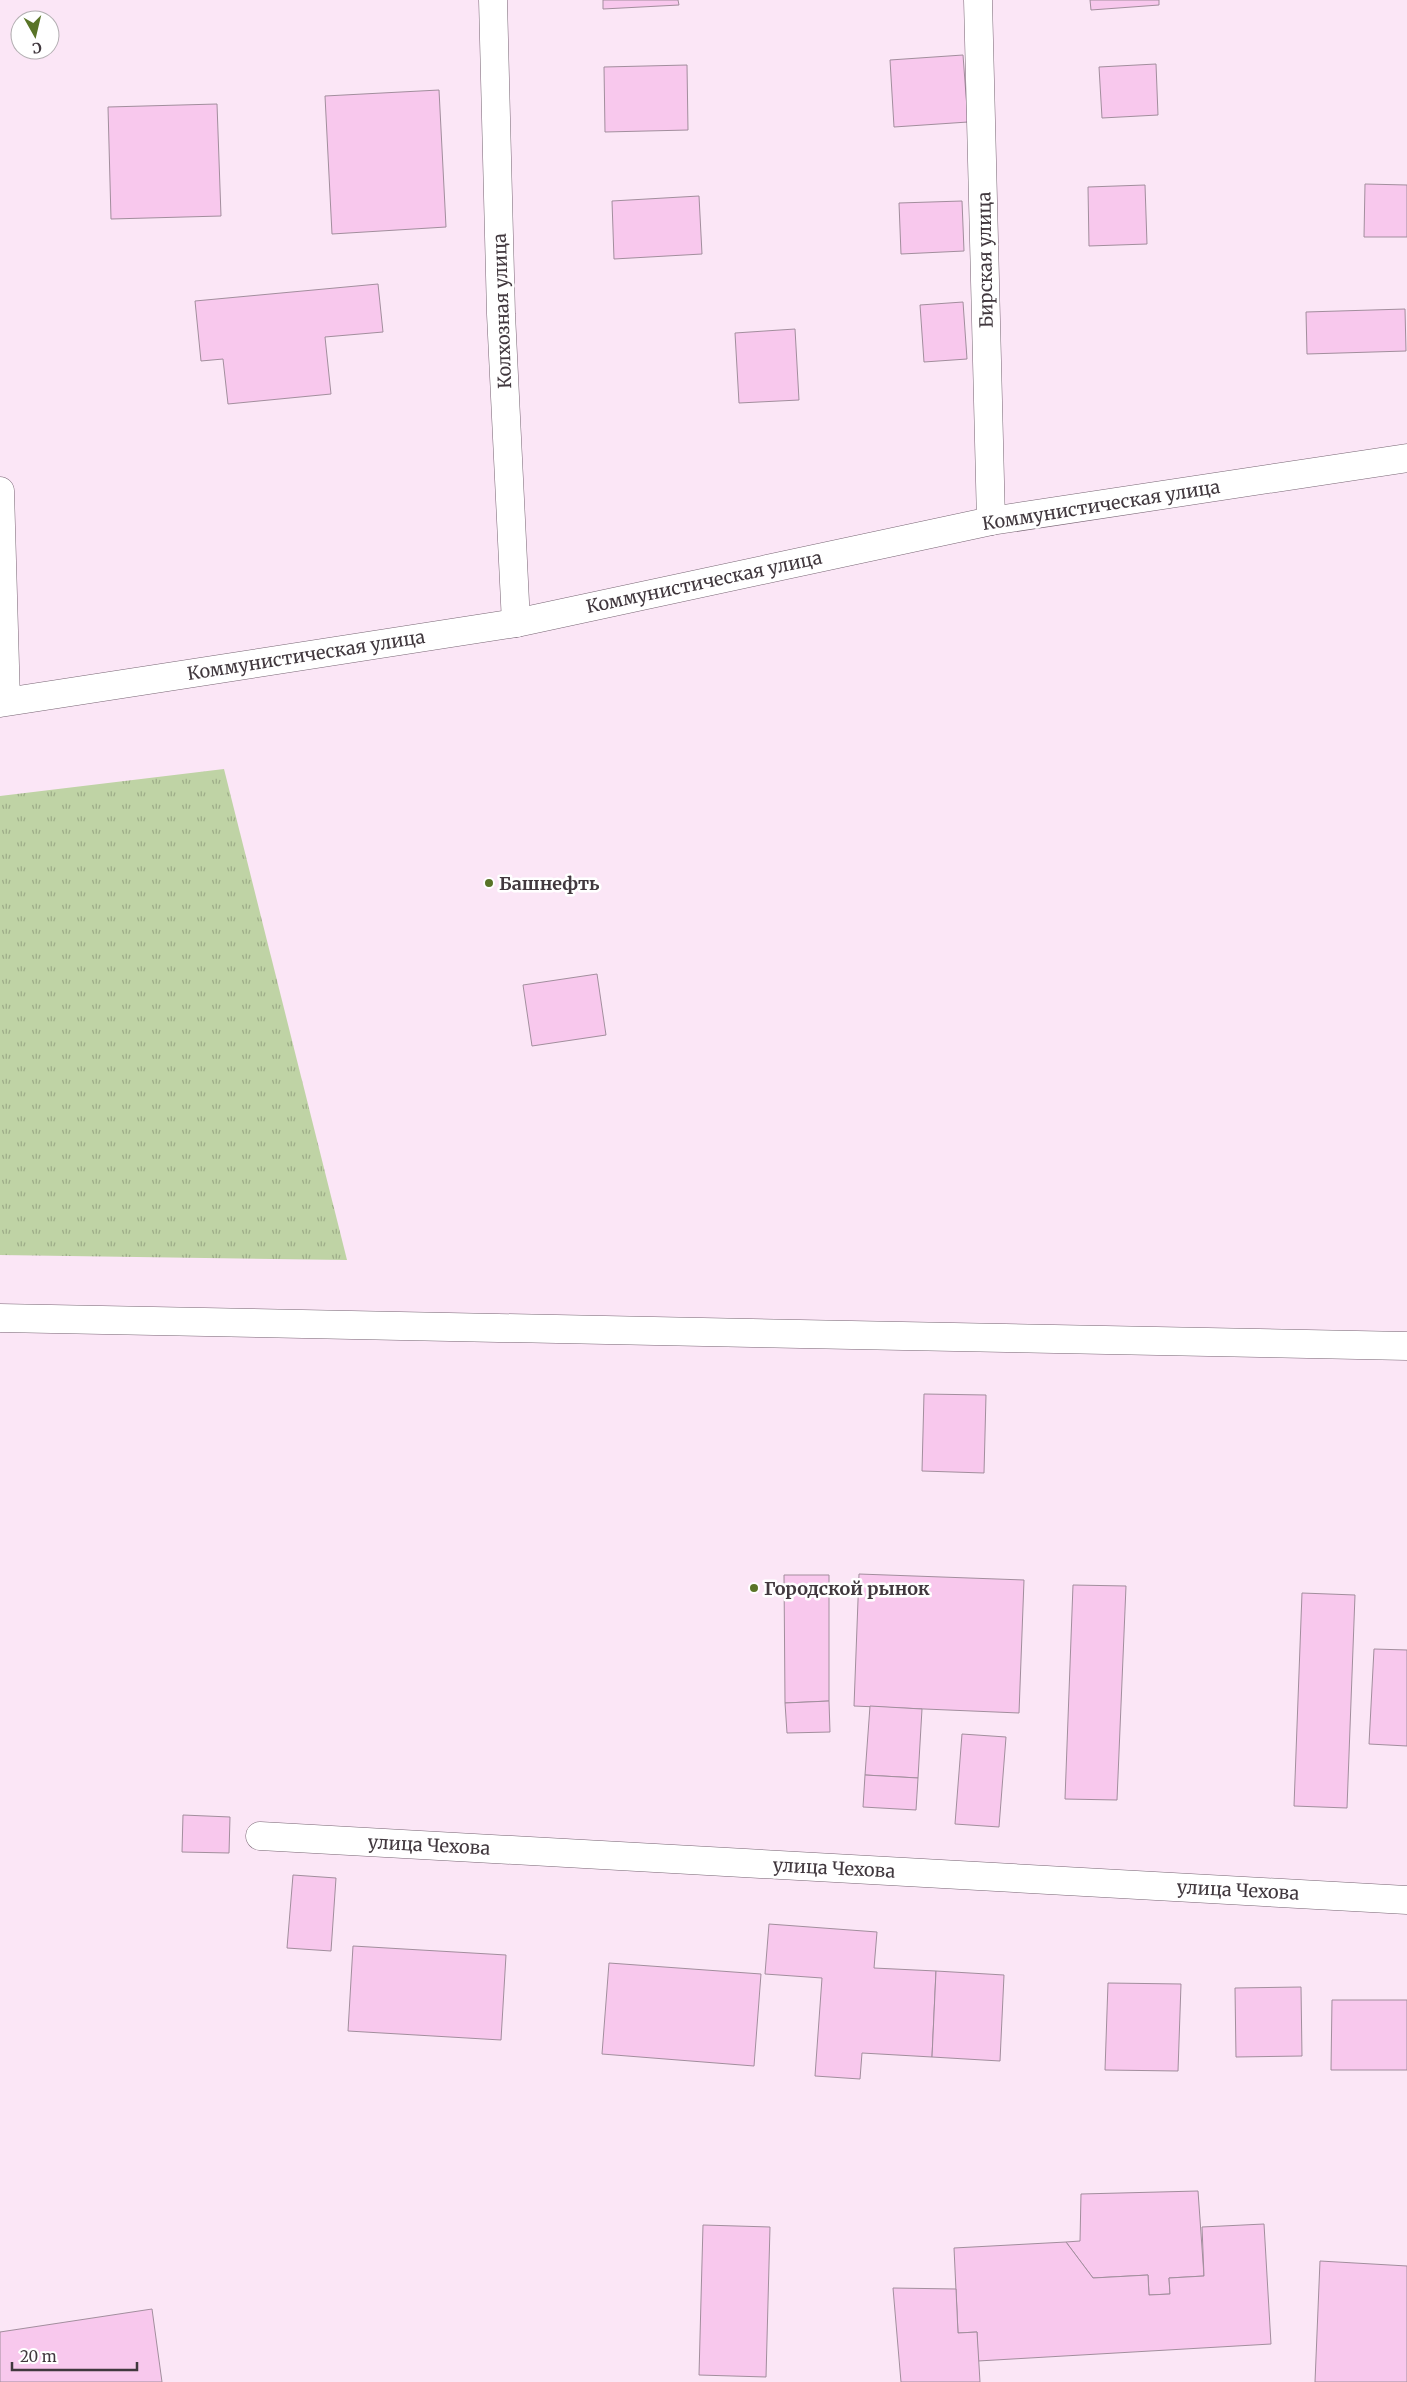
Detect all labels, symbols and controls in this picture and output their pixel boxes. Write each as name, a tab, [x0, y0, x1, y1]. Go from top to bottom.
north arrow	[10, 10, 60, 60]
text: С	[31, 38, 43, 57]
street label: Бирская улица	[972, 191, 998, 328]
street label: Колхозная улица	[488, 232, 516, 389]
street label: Коммунистическая улица	[980, 475, 1222, 535]
street label: Коммунистическая улица	[584, 546, 824, 618]
street label: Коммунистическая улица	[185, 625, 427, 685]
place label: Башнефть	[499, 872, 600, 895]
marker: Башнефть	[483, 877, 495, 889]
place label: Городской рынок	[764, 1577, 930, 1600]
marker: Городской рынок	[748, 1582, 760, 1594]
street label: улица Чехова	[367, 1830, 491, 1860]
street label: улица Чехова	[772, 1853, 896, 1883]
street label: улица Чехова	[1176, 1875, 1300, 1905]
scale bar	[12, 2340, 138, 2372]
text: 20 m	[20, 2347, 57, 2366]

